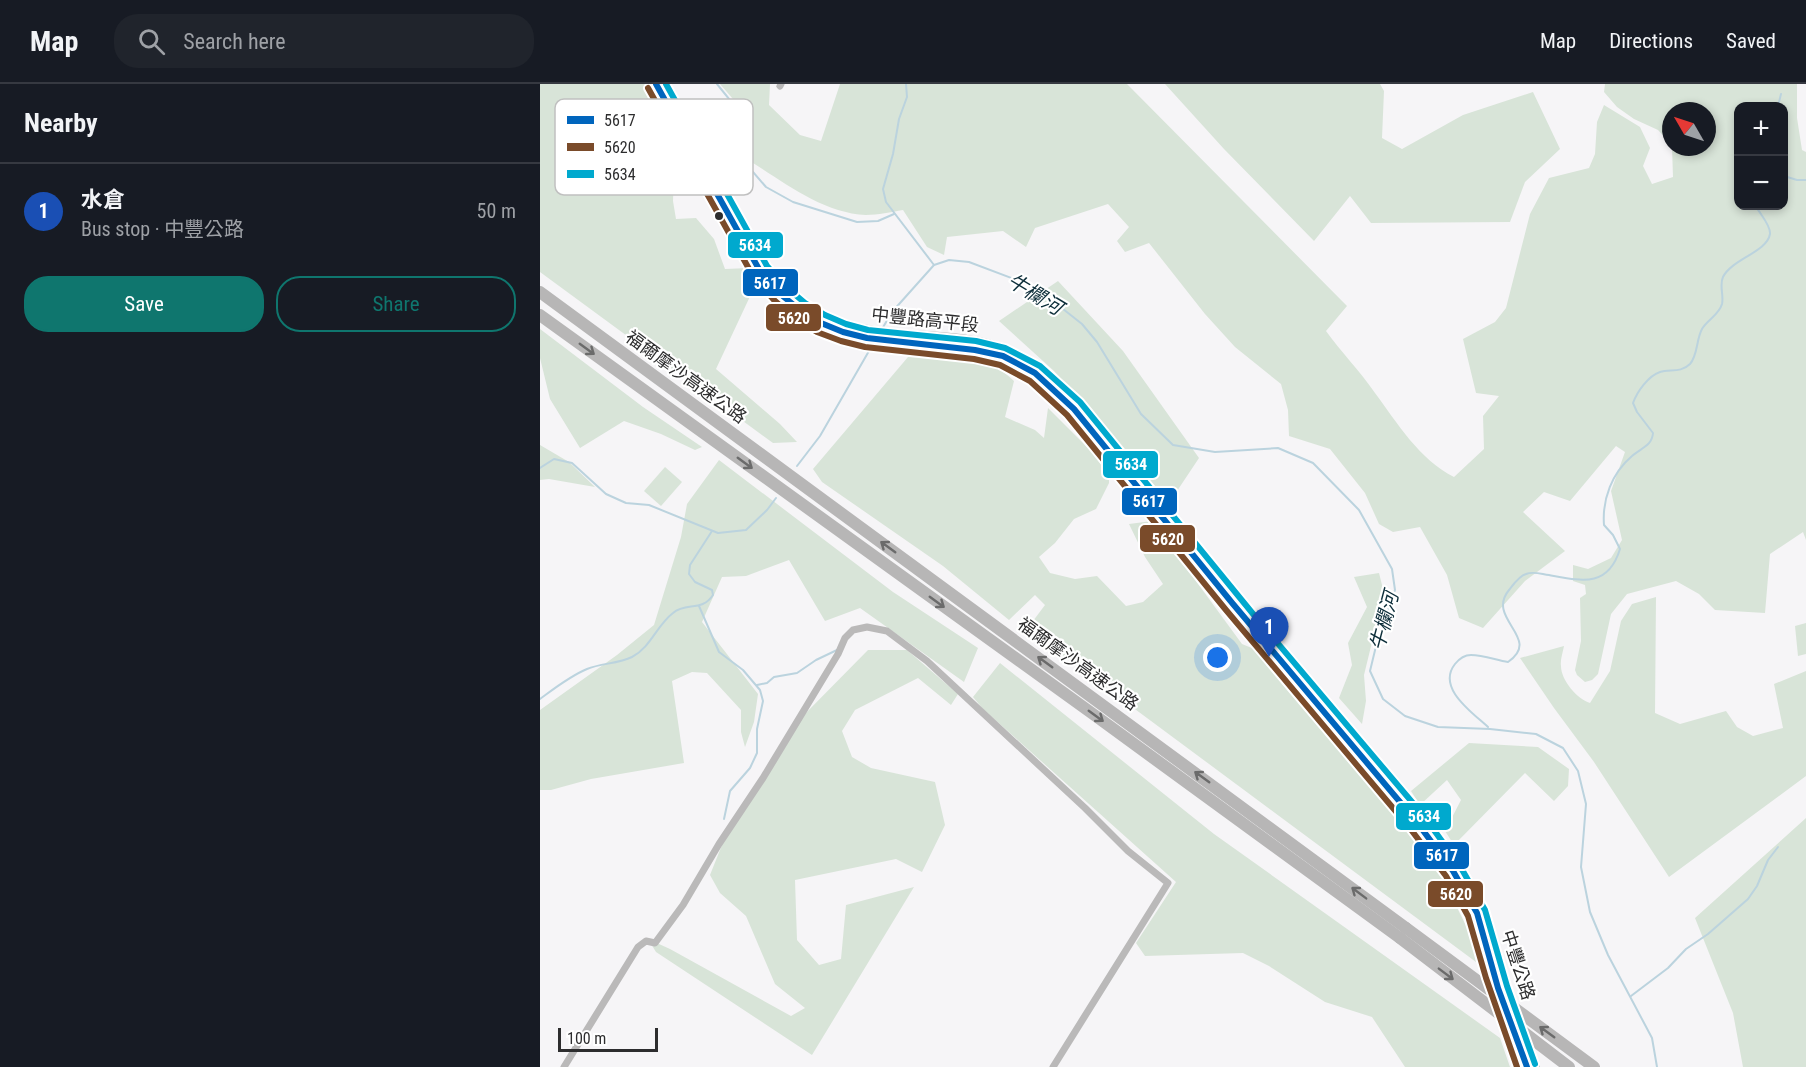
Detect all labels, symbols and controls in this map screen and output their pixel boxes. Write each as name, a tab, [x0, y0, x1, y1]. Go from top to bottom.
search box	[114, 14, 534, 68]
text: Map	[30, 25, 78, 58]
icon: search	[135, 25, 168, 58]
text: Search here	[183, 29, 286, 54]
text: Map	[1540, 29, 1576, 53]
text: Directions	[1609, 29, 1693, 53]
text: Saved	[1726, 29, 1776, 53]
legend	[555, 99, 753, 195]
north arrow	[1662, 102, 1716, 156]
map controls	[1734, 102, 1788, 210]
button: +	[1734, 102, 1788, 156]
text: Nearby	[24, 108, 98, 138]
text: 5617	[604, 111, 636, 130]
text: 5620	[604, 138, 636, 157]
button: −	[1734, 156, 1788, 210]
text: 5634	[604, 165, 636, 184]
text: 水倉	[81, 187, 125, 212]
text: 1	[38, 199, 49, 223]
text: 50 m	[477, 199, 516, 223]
unlabelled marker	[713, 210, 725, 222]
text: Bus stop · 中豐公路	[81, 217, 244, 241]
line badge: 5634	[727, 231, 784, 259]
text: 5634	[739, 236, 771, 255]
line badge: 5617	[742, 268, 799, 297]
water label: 牛欄河	[1003, 268, 1070, 322]
text: 5617	[754, 274, 786, 293]
button: Save	[24, 276, 264, 332]
button: Share	[276, 276, 516, 332]
line badge: 5620	[765, 303, 822, 332]
street label: 中豐路高平段	[870, 303, 980, 336]
text: 5620	[778, 309, 810, 328]
street label: 福爾摩沙高速公路	[622, 326, 751, 427]
one-way arrow	[579, 343, 595, 355]
line badge: 5634	[1102, 450, 1159, 479]
text: 5634	[1115, 455, 1147, 474]
one-way arrow	[737, 457, 753, 469]
line badge: 5617	[1121, 487, 1178, 516]
text: 5617	[1133, 492, 1165, 511]
line badge: 5620	[1139, 524, 1196, 553]
text: 5620	[1152, 530, 1184, 549]
one-way arrow	[880, 540, 896, 553]
water label: 牛欄河	[1365, 585, 1404, 653]
one-way arrow	[929, 596, 945, 608]
pin: 1	[1250, 608, 1288, 657]
street label: 福爾摩沙高速公路	[1014, 613, 1143, 714]
your location	[1203, 643, 1232, 672]
one-way arrow	[1037, 656, 1053, 668]
one-way arrow	[1087, 710, 1103, 722]
one-way arrow	[1195, 771, 1211, 783]
line badge: 5634	[1395, 802, 1452, 831]
text: 5634	[1408, 807, 1440, 826]
line badge: 5617	[1413, 841, 1470, 870]
text: 5617	[1426, 846, 1458, 865]
line badge: 5620	[1427, 880, 1484, 908]
text: 5620	[1440, 885, 1472, 904]
one-way arrow	[1352, 886, 1368, 899]
street label: 中豐公路	[1497, 927, 1540, 1002]
one-way arrow	[1438, 967, 1454, 980]
scale bar	[558, 1025, 658, 1052]
one-way arrow	[1540, 1025, 1556, 1038]
text: 100 m	[567, 1029, 606, 1048]

